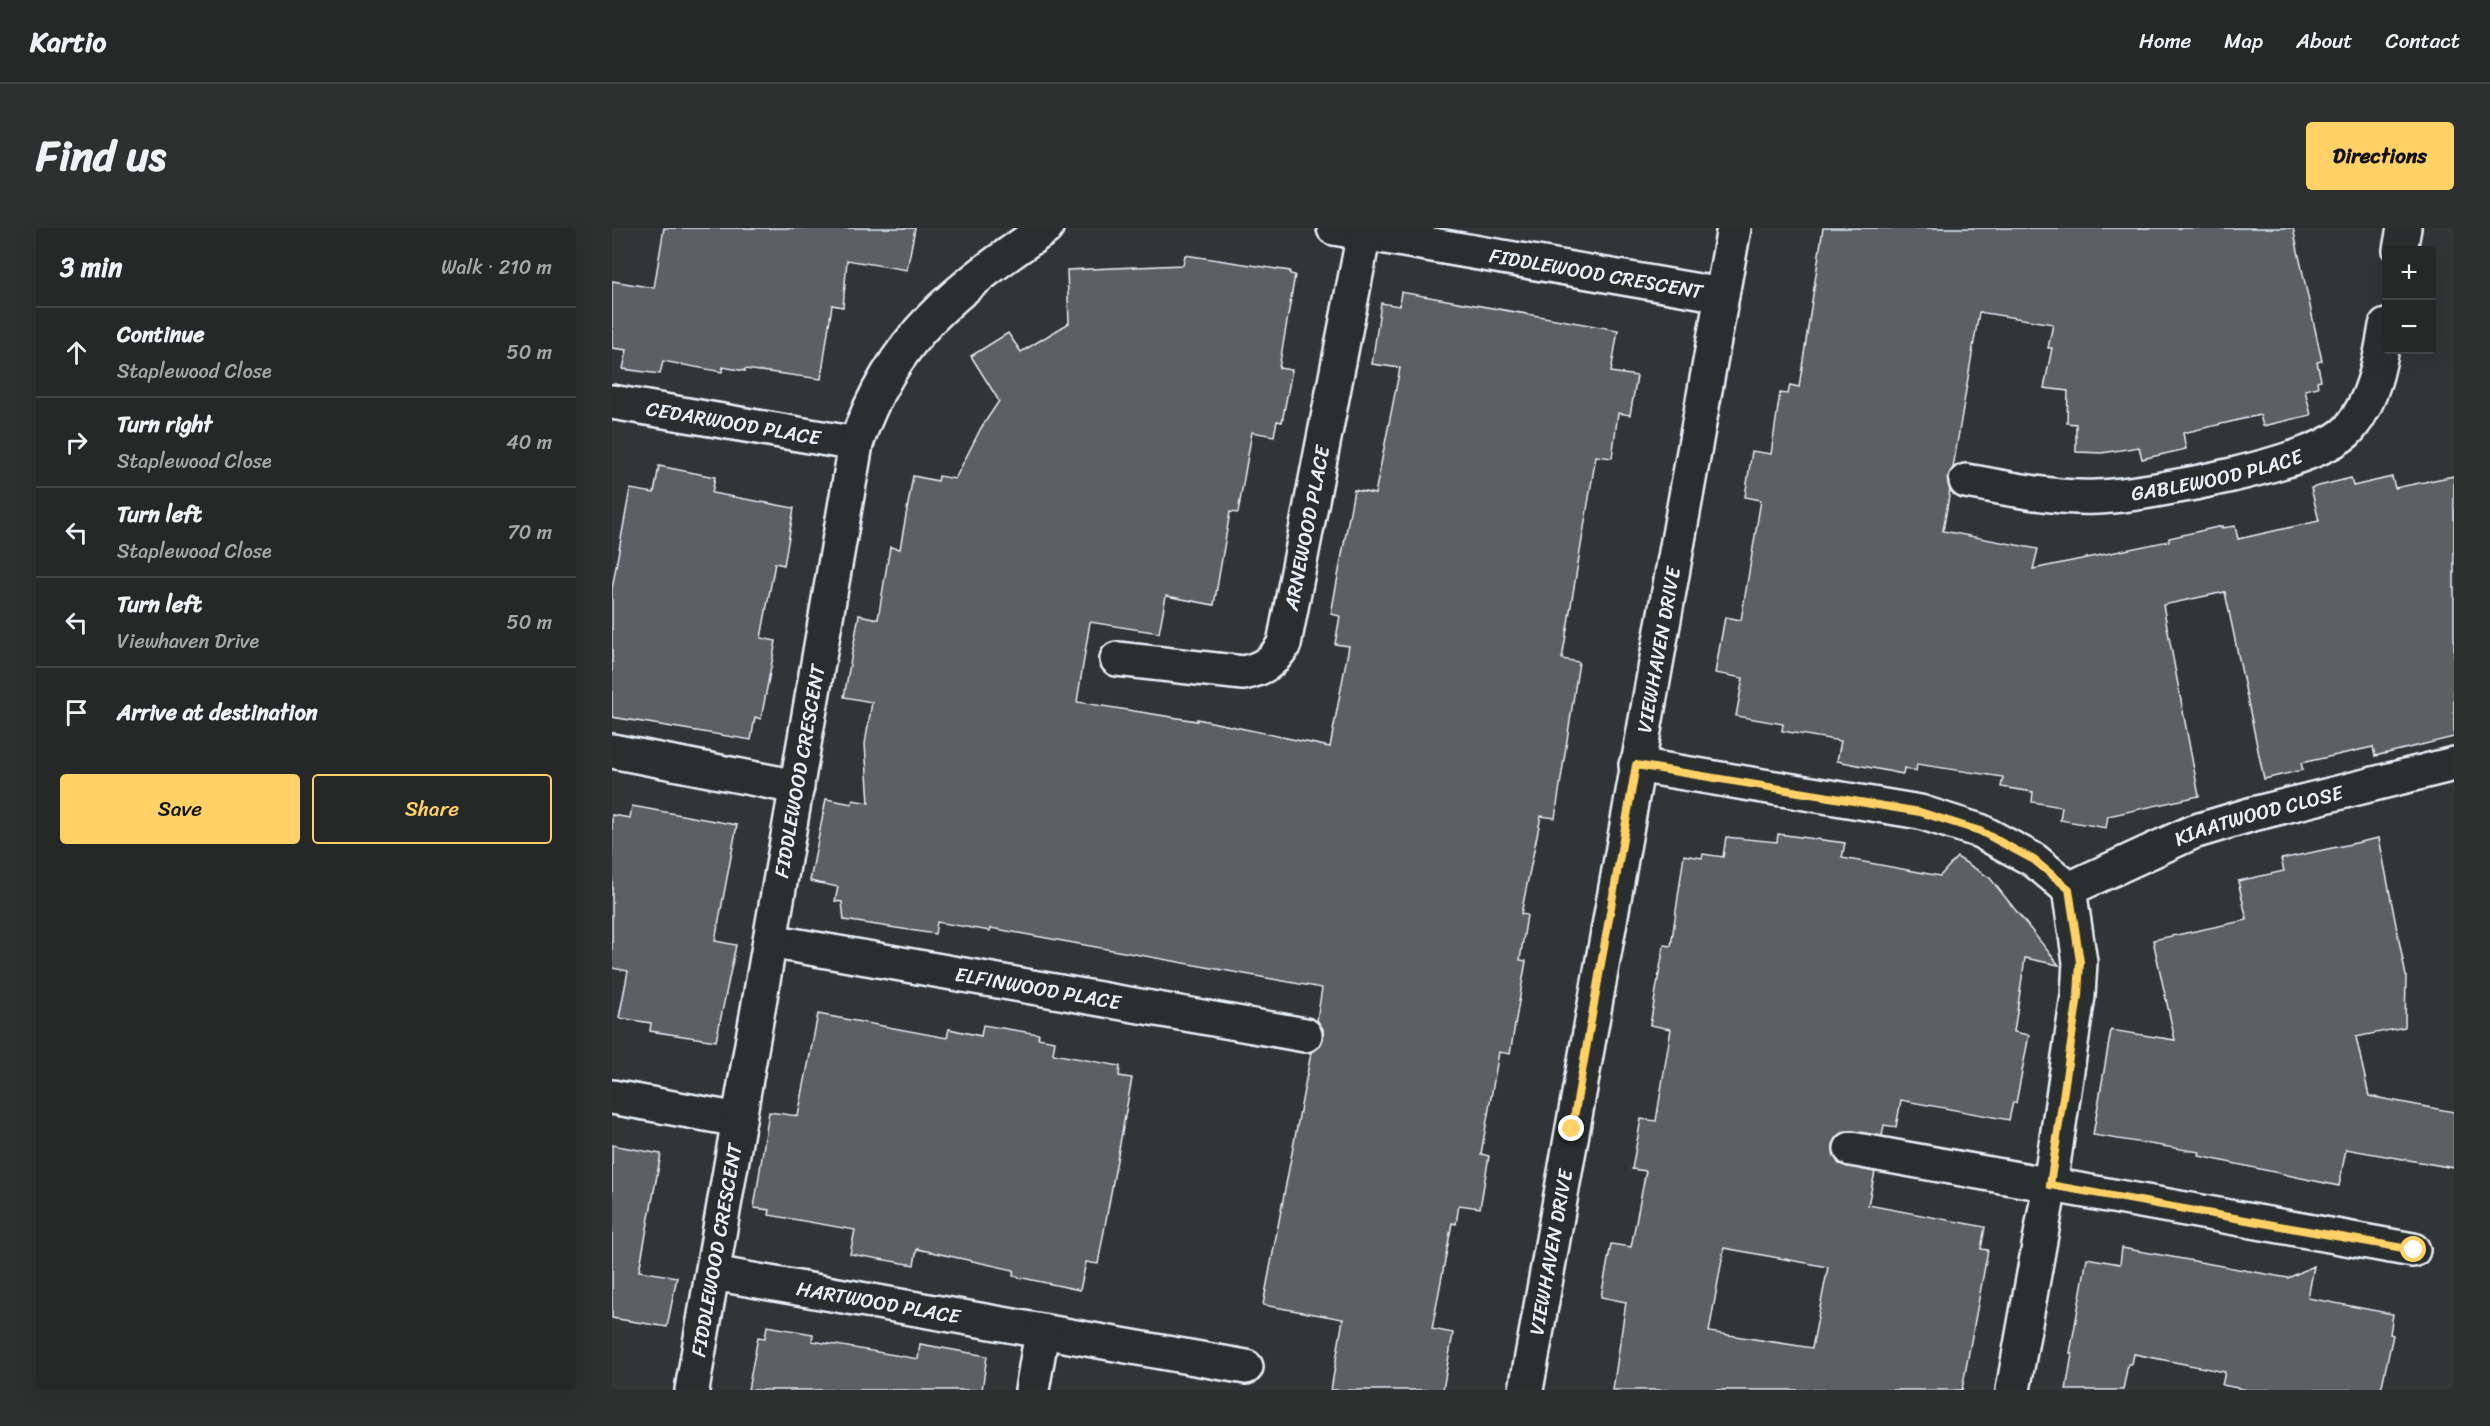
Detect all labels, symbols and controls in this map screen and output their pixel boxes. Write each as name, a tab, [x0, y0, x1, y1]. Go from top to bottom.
text: Kartio	[30, 17, 106, 66]
text: Home	[2139, 22, 2191, 60]
text: Map	[2224, 22, 2263, 60]
text: About	[2296, 22, 2353, 60]
text: Contact	[2386, 22, 2460, 60]
text: Find us	[36, 119, 166, 193]
button: Directions	[2306, 122, 2454, 190]
street label: FIDDLEWOOD CRESCENT	[1487, 238, 1706, 310]
text: 3 min	[60, 244, 122, 290]
map controls	[2382, 246, 2436, 354]
button: +	[2382, 246, 2436, 300]
text: Walk · 210 m	[441, 250, 552, 285]
button: −	[2382, 300, 2436, 354]
text: Continue	[117, 315, 205, 354]
text: 50 m	[507, 335, 552, 370]
icon: ahead	[60, 336, 93, 369]
text: Staplewood Close	[117, 354, 272, 389]
street label: CEDARWOOD PLACE	[643, 391, 825, 456]
text: Turn right	[117, 405, 212, 444]
text: 40 m	[506, 425, 552, 460]
icon: right	[60, 426, 93, 459]
street label: GABLEWOOD PLACE	[2129, 438, 2309, 511]
street label: ARNEWOOD PLACE	[1274, 441, 1341, 614]
text: Staplewood Close	[117, 444, 272, 479]
text: Turn left	[117, 495, 202, 534]
text: 70 m	[507, 515, 552, 550]
icon: left	[60, 516, 93, 549]
text: Staplewood Close	[117, 534, 272, 569]
street label: VIEWHAVEN DRIVE	[1627, 562, 1691, 736]
text: Turn left	[117, 585, 202, 624]
text: 50 m	[507, 605, 552, 640]
icon: left	[60, 606, 93, 639]
text: Viewhaven Drive	[117, 624, 259, 659]
street label: FIDDLEWOOD CRESCENT	[764, 661, 836, 881]
text: Arrive at destination	[117, 693, 318, 732]
icon: arrive	[60, 696, 93, 729]
button: Save	[60, 774, 300, 844]
button: Share	[312, 774, 552, 844]
street label: KIAATWOOD CLOSE	[2168, 775, 2348, 857]
street label: ELFINWOOD PLACE	[952, 957, 1125, 1021]
route end	[1558, 1115, 1584, 1141]
street label: FIDDLEWOOD CRESCENT	[681, 1140, 753, 1360]
street label: VIEWHAVEN DRIVE	[1519, 1165, 1584, 1338]
route start	[2400, 1236, 2426, 1262]
street label: HARTWOOD PLACE	[794, 1271, 965, 1335]

